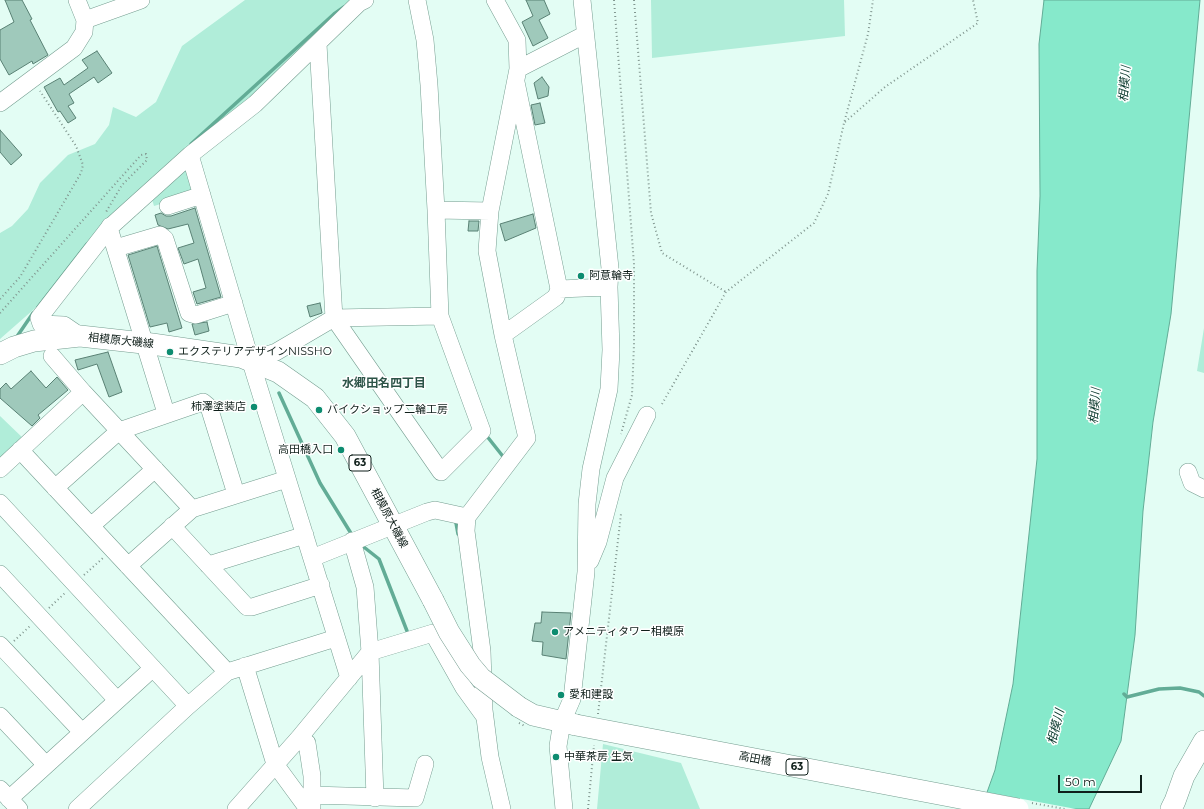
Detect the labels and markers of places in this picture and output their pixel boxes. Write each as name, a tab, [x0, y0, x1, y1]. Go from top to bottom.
place label: 阿意輪寺	[589, 269, 633, 283]
marker: 阿意輪寺	[576, 271, 586, 281]
place label: エクステリアデザインNISSHO	[178, 345, 332, 359]
marker: エクステリアデザインNISSHO	[165, 347, 175, 357]
place label: 柿澤塗装店	[191, 400, 246, 414]
marker: 柿澤塗装店	[249, 402, 259, 412]
place label: バイクショップ二輪工房	[327, 403, 448, 417]
marker: バイクショップ二輪工房	[314, 405, 324, 415]
place label: 高田橋入口	[278, 443, 333, 457]
marker: 高田橋入口	[336, 445, 346, 455]
place label: アメニティタワー相模原	[563, 625, 684, 639]
marker: アメニティタワー相模原	[550, 627, 560, 637]
place label: 愛和建設	[569, 688, 613, 702]
marker: 愛和建設	[556, 690, 566, 700]
place label: 中華茶房 生気	[564, 750, 633, 764]
marker: 中華茶房 生気	[551, 752, 561, 762]

